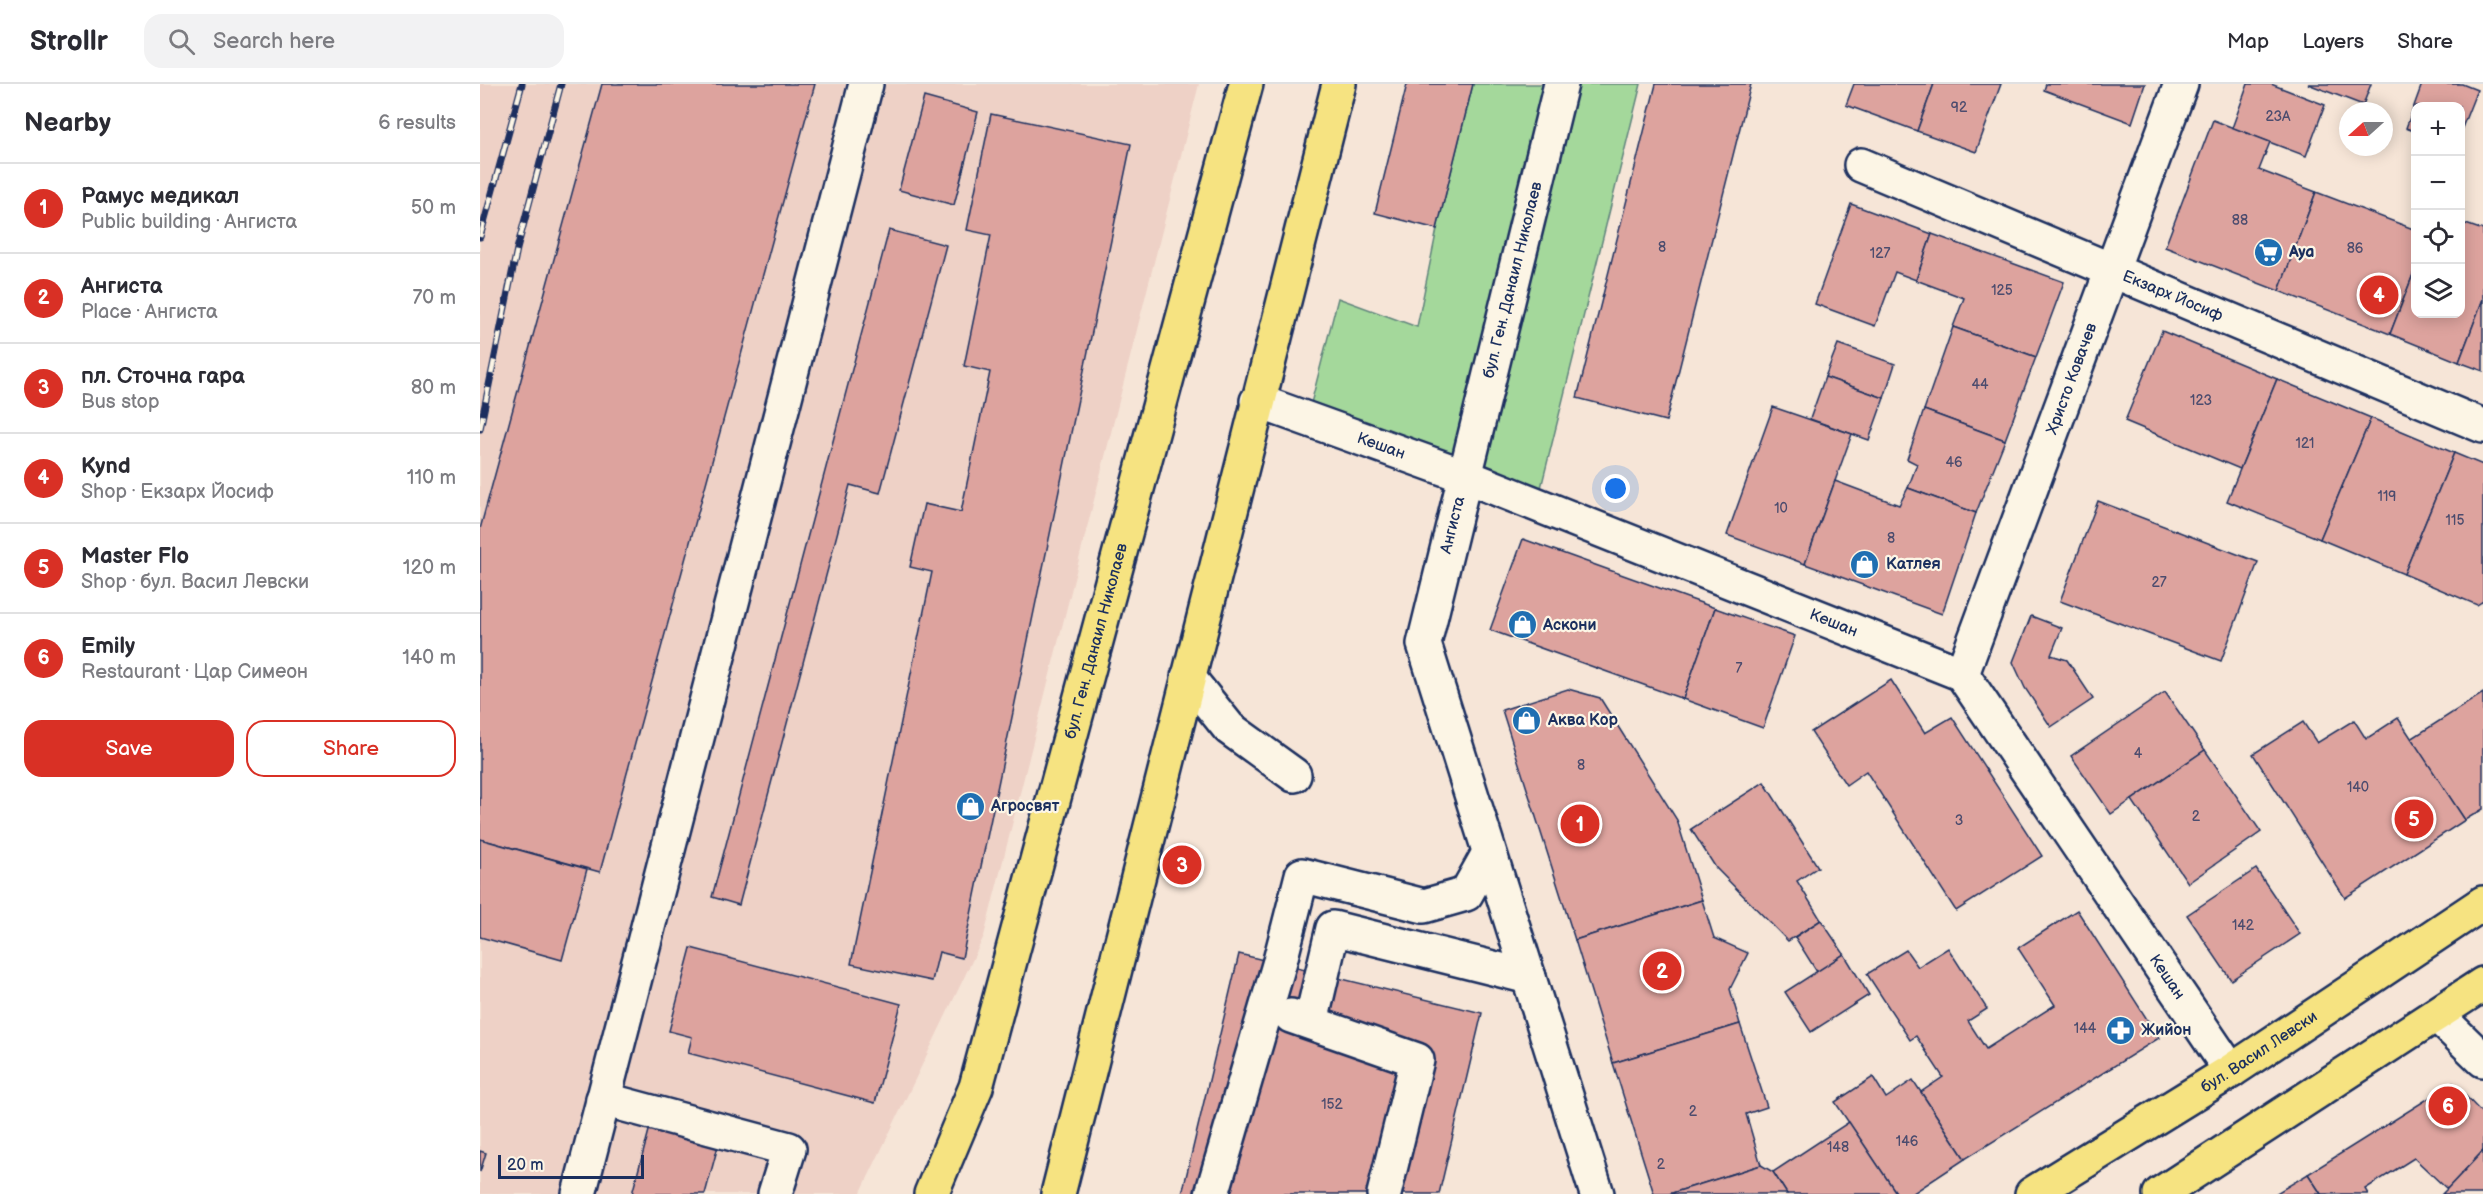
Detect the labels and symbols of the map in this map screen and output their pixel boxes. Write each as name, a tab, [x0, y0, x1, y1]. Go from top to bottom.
house number: 92	[1951, 99, 1968, 116]
north arrow	[2339, 102, 2393, 156]
house number: 23А	[2265, 108, 2291, 125]
street label: бул. Ген. Данаил Николаев	[1479, 179, 1547, 380]
house number: 88	[2232, 212, 2248, 229]
supermarket icon: Aya	[2252, 236, 2284, 268]
house number: 8	[1658, 239, 1666, 256]
house number: 86	[2347, 240, 2364, 257]
place label: Aya	[2288, 243, 2315, 262]
house number: 127	[1870, 245, 1890, 262]
street label: Екзарх Йосиф	[2120, 266, 2226, 325]
pin: 4	[2360, 272, 2398, 318]
house number: 125	[1991, 282, 2013, 299]
street label: Христо Ковачев	[2042, 320, 2101, 437]
house number: 44	[1971, 376, 1989, 393]
house number: 123	[2190, 392, 2212, 409]
street label: Кешан	[1354, 428, 1408, 463]
house number: 121	[2296, 435, 2314, 452]
house number: 46	[1945, 454, 1963, 471]
your location	[1601, 474, 1630, 503]
house number: 119	[2378, 488, 2396, 505]
street label: Ангиста	[1436, 494, 1469, 557]
house number: 10	[1774, 500, 1788, 517]
house number: 115	[2446, 512, 2464, 529]
house number: 8	[1887, 530, 1895, 547]
street label: бул. Ген. Данаил Николаев	[1061, 540, 1132, 741]
shop icon: Катлея	[1849, 548, 1881, 580]
place label: Катлея	[1886, 555, 1941, 574]
house number: 27	[2151, 574, 2167, 591]
street label: Кешан	[1807, 605, 1861, 641]
shop icon: Аскони	[1506, 609, 1538, 641]
place label: Аскони	[1542, 616, 1597, 635]
house number: 7	[1736, 660, 1743, 677]
shop icon: Аква Кор	[1511, 704, 1543, 736]
place label: Аква Кор	[1547, 711, 1618, 730]
house number: 4	[2134, 745, 2143, 762]
house number: 8	[1577, 757, 1585, 774]
house number: 140	[2347, 779, 2369, 796]
shop icon: Агросвят	[954, 790, 986, 822]
pin: 5	[2394, 796, 2434, 842]
place label: Агросвят	[990, 797, 1060, 816]
pin: 1	[1560, 802, 1600, 846]
house number: 2	[2192, 808, 2201, 825]
house number: 3	[1955, 812, 1963, 829]
pin: 3	[1162, 842, 1202, 888]
house number: 142	[2232, 917, 2255, 934]
pin: 2	[1642, 948, 1682, 994]
street label: Кешан	[2145, 951, 2189, 1003]
street label: бул. Васил Левски	[2197, 1007, 2321, 1097]
pharmacy icon: Жийон	[2104, 1014, 2136, 1046]
house number: 144	[2074, 1020, 2097, 1037]
place label: Жийон	[2141, 1021, 2191, 1040]
pin: 6	[2428, 1084, 2468, 1128]
house number: 152	[1321, 1096, 1344, 1113]
house number: 2	[1689, 1103, 1698, 1120]
house number: 146	[1896, 1133, 1919, 1150]
house number: 148	[1827, 1139, 1849, 1156]
scale bar	[498, 1152, 644, 1180]
house number: 2	[1657, 1156, 1666, 1173]

